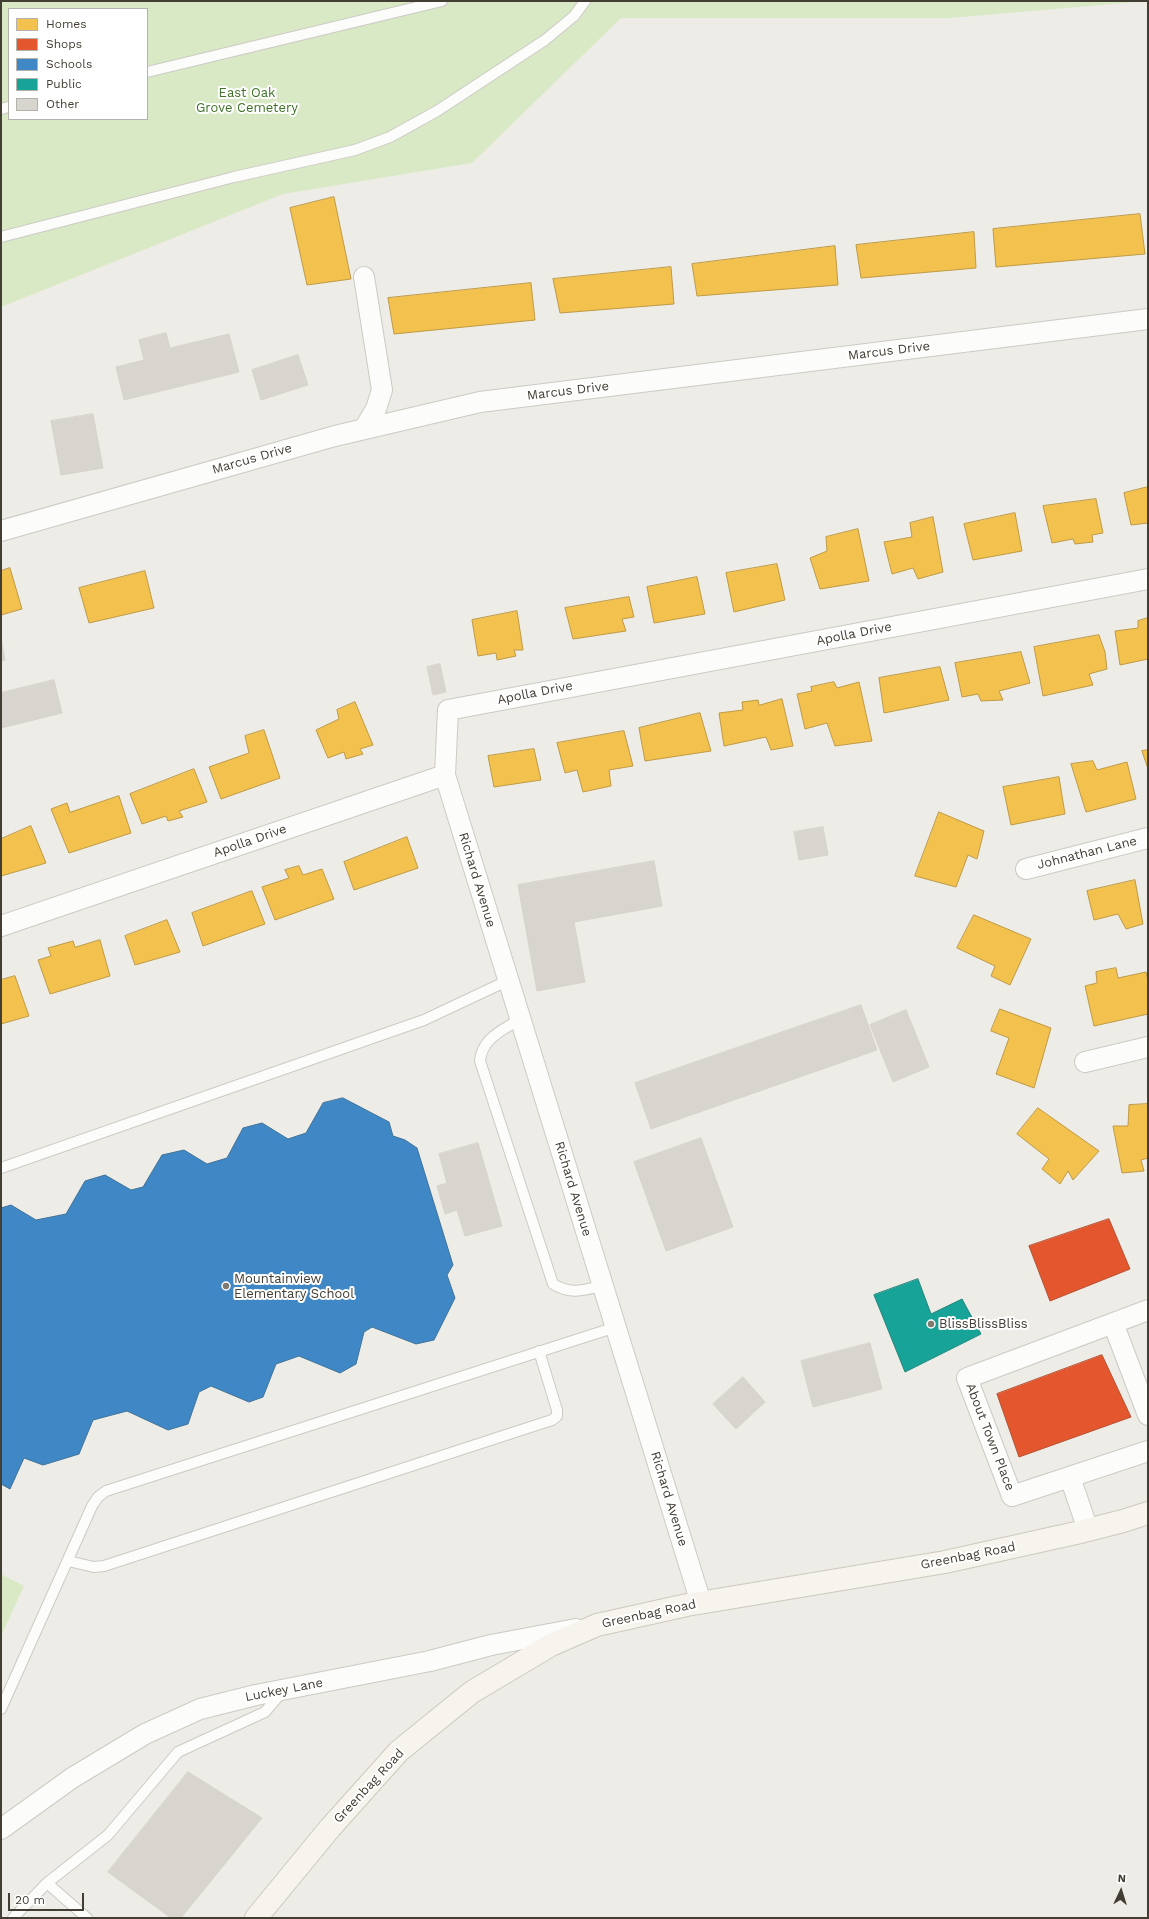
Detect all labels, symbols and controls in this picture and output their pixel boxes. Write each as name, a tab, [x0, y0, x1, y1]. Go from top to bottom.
legend	[8, 8, 148, 120]
text: Homes	[46, 17, 87, 31]
text: Shops	[46, 37, 82, 51]
text: Schools	[46, 57, 92, 71]
text: Public	[46, 77, 82, 91]
park label: East Oak Grove Cemetery	[196, 85, 298, 116]
text: Other	[46, 97, 79, 111]
street label: Marcus Drive	[847, 338, 931, 364]
street label: Marcus Drive	[526, 378, 610, 404]
street label: Marcus Drive	[210, 440, 294, 478]
street label: Apolla Drive	[815, 619, 893, 649]
street label: Apolla Drive	[496, 678, 574, 708]
street label: Apolla Drive	[211, 821, 289, 861]
street label: Richard Avenue	[455, 831, 499, 929]
street label: Johnathan Lane	[1036, 833, 1138, 873]
street label: Richard Avenue	[551, 1140, 595, 1238]
place label: Mountainview Elementary School	[234, 1271, 354, 1302]
marker: Mountainview Elementary School	[221, 1281, 231, 1291]
place label: BlissBlissBliss	[939, 1316, 1028, 1332]
marker: BlissBlissBliss	[926, 1319, 936, 1329]
street label: About Town Place	[962, 1381, 1018, 1493]
street label: Richard Avenue	[647, 1450, 691, 1548]
street label: Greenbag Road	[919, 1539, 1017, 1573]
street label: Greenbag Road	[600, 1596, 698, 1632]
street label: Luckey Lane	[244, 1675, 324, 1705]
street label: Greenbag Road	[331, 1746, 407, 1826]
north arrow	[1101, 1871, 1141, 1911]
text: N	[1117, 1872, 1126, 1885]
scale bar	[10, 1885, 86, 1911]
text: 20 m	[15, 1893, 45, 1907]

